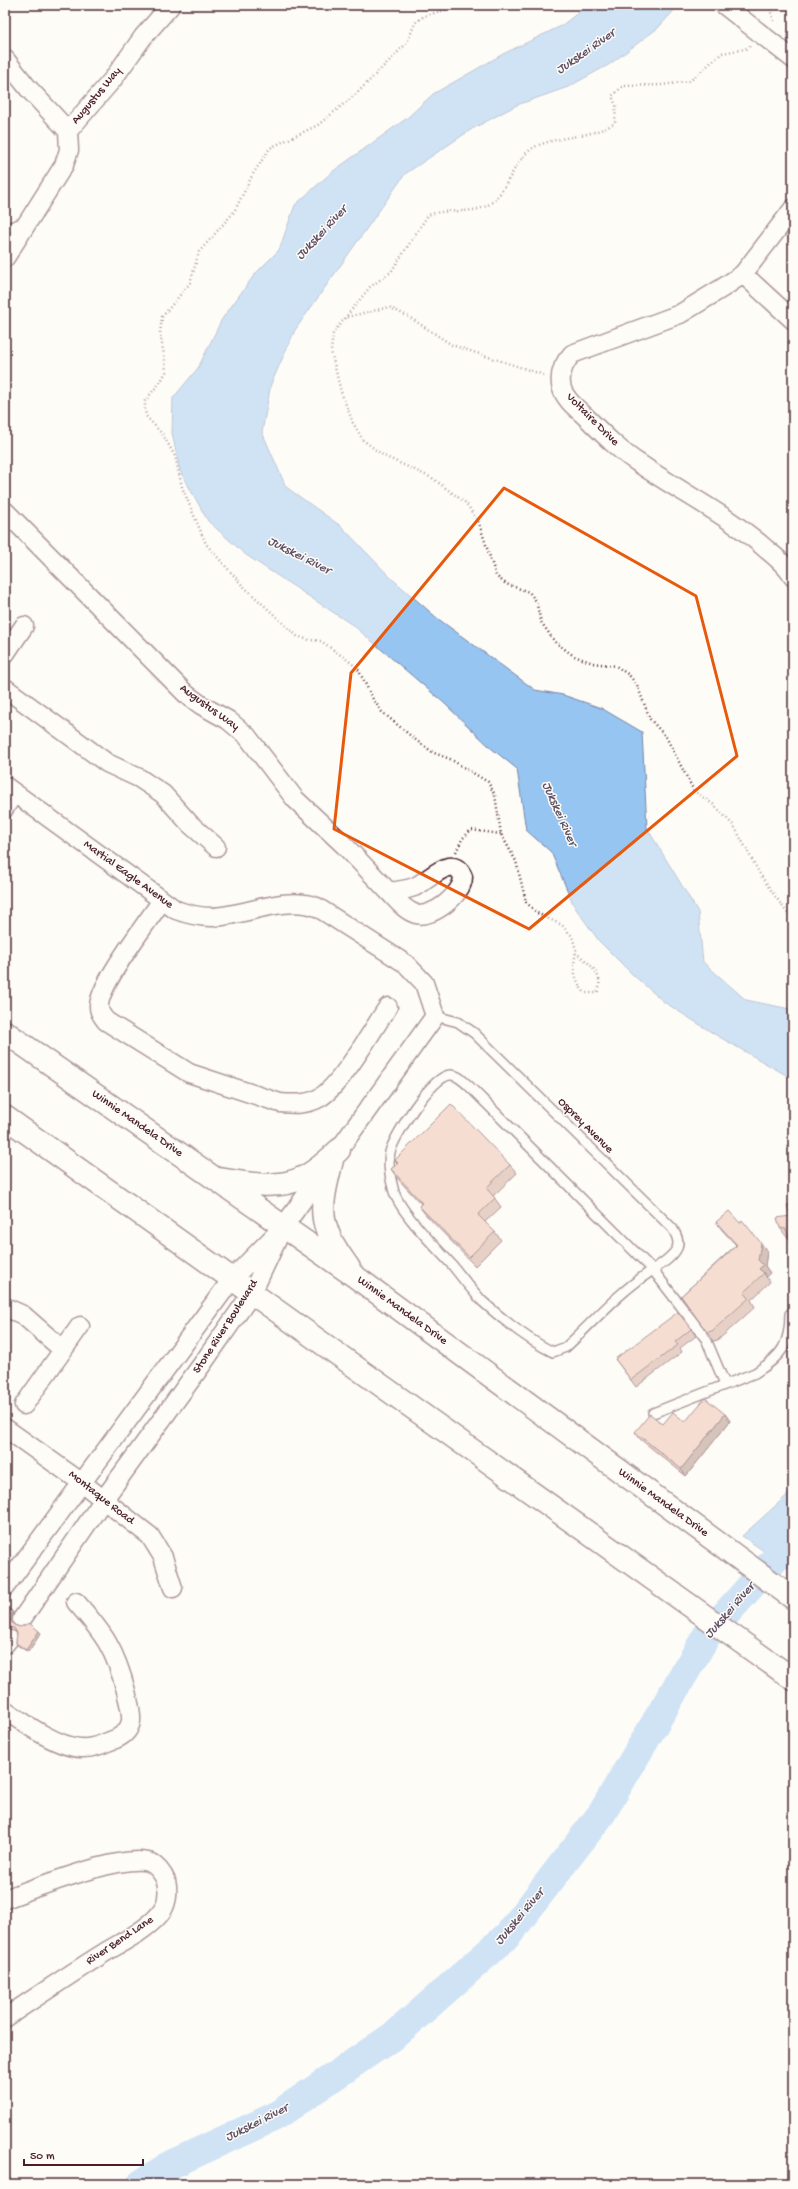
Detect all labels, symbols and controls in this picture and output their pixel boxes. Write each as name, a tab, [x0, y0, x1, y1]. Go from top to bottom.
water label: Jukskei River	[554, 25, 620, 78]
street label: Augustus Way	[69, 65, 125, 127]
water label: Jukskei River	[293, 201, 353, 263]
street label: Voltaire Drive	[562, 390, 622, 450]
water label: Jukskei River	[265, 534, 335, 579]
street label: Augustus Way	[177, 682, 242, 734]
water label: Jukskei River	[538, 780, 581, 851]
street label: Martial Eagle Avenue	[80, 838, 176, 913]
street label: Winnie Mandela Drive	[89, 1087, 186, 1161]
street label: Osprey Avenue	[554, 1095, 616, 1157]
street label: Winnie Mandela Drive	[354, 1274, 450, 1349]
street label: Stone River Boulevard	[190, 1277, 262, 1377]
street label: Winnie Mandela Drive	[615, 1466, 711, 1541]
street label: Montaque Road	[65, 1468, 138, 1529]
water label: Jukskei River	[702, 1578, 760, 1642]
water label: Jukskei River	[492, 1884, 549, 1948]
street label: River Bend Lane	[84, 1913, 157, 1969]
water label: Jukskei River	[223, 2100, 293, 2145]
scale bar	[24, 2141, 143, 2167]
text: 50 m	[30, 2150, 55, 2164]

